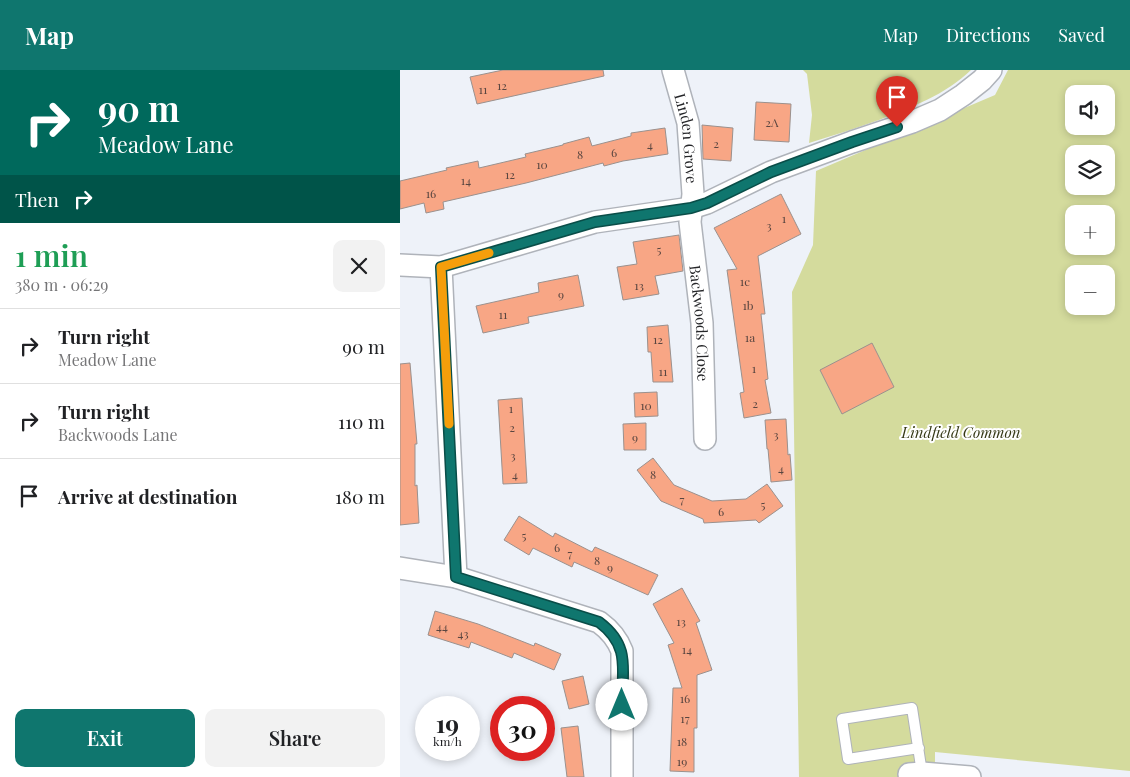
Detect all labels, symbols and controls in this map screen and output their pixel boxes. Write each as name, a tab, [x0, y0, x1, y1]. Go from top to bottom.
text: Map	[25, 19, 74, 51]
text: Map	[883, 23, 918, 47]
text: Directions	[946, 23, 1030, 47]
text: Saved	[1058, 23, 1105, 47]
pin	[876, 76, 918, 127]
house number: 12	[497, 77, 507, 93]
house number: 11	[479, 81, 488, 97]
icon: arrive	[883, 83, 911, 111]
text: 90 m	[98, 84, 180, 131]
map controls	[1065, 85, 1115, 315]
button: sound	[1065, 85, 1115, 135]
icon: right	[15, 90, 80, 155]
street label: Linden Grove	[670, 91, 702, 184]
house number: 2A	[765, 114, 779, 130]
text: Meadow Lane	[98, 129, 234, 159]
house number: 2	[713, 135, 719, 151]
house number: 4	[647, 136, 653, 152]
house number: 6	[611, 144, 617, 160]
button: layers	[1065, 145, 1115, 195]
house number: 8	[577, 146, 583, 162]
house number: 10	[536, 156, 548, 172]
house number: 12	[505, 166, 515, 182]
house number: 14	[461, 172, 471, 188]
icon: right	[69, 185, 97, 213]
house number: 16	[426, 185, 436, 201]
text: Then	[15, 186, 59, 212]
button: +	[1065, 205, 1115, 255]
house number: 1	[782, 210, 787, 226]
house number: 3	[766, 217, 772, 233]
text: 1 min	[15, 235, 88, 275]
button: close	[333, 240, 385, 292]
house number: 5	[657, 241, 662, 257]
street label: Backwoods Close	[685, 264, 713, 381]
button: −	[1065, 265, 1115, 315]
house number: 1c	[740, 273, 750, 289]
text: 380 m · 06:29	[15, 274, 108, 295]
house number: 13	[634, 277, 644, 293]
house number: 9	[558, 286, 564, 302]
house number: 1b	[742, 297, 754, 313]
house number: 11	[499, 306, 508, 322]
text: Turn right	[58, 323, 150, 349]
house number: 1a	[745, 329, 755, 345]
house number: 12	[653, 331, 663, 347]
icon: right	[15, 332, 43, 360]
text: 90 m	[342, 333, 385, 359]
text: Meadow Lane	[58, 349, 157, 370]
house number: 1	[752, 360, 757, 376]
house number: 11	[659, 363, 668, 379]
house number: 2	[752, 395, 758, 411]
house number: 10	[640, 397, 652, 413]
text: Turn right	[58, 398, 150, 424]
house number: 1	[509, 400, 514, 416]
icon: right	[15, 407, 43, 435]
text: 110 m	[338, 408, 385, 434]
house number: 2	[509, 419, 515, 435]
park label: Lindfield Common	[900, 422, 1021, 442]
text: Backwoods Lane	[58, 424, 178, 445]
house number: 3	[773, 426, 779, 442]
house number: 9	[632, 429, 638, 445]
house number: 3	[510, 447, 516, 463]
house number: 4	[778, 460, 784, 476]
house number: 4	[512, 466, 518, 482]
house number: 8	[650, 466, 656, 482]
icon: arrive	[15, 482, 43, 510]
text: Arrive at destination	[58, 483, 238, 509]
text: 180 m	[335, 483, 385, 509]
house number: 7	[680, 491, 685, 507]
house number: 5	[761, 496, 766, 512]
house number: 6	[718, 503, 724, 519]
house number: 5	[522, 527, 527, 543]
house number: 6	[554, 539, 560, 555]
house number: 7	[568, 545, 573, 561]
house number: 8	[594, 552, 600, 568]
house number: 9	[607, 559, 613, 575]
house number: 13	[676, 613, 686, 629]
house number: 44	[436, 618, 448, 634]
house number: 43	[457, 625, 469, 641]
house number: 14	[682, 641, 692, 657]
position arrow	[595, 678, 647, 730]
house number: 16	[680, 690, 690, 706]
speed limit sign: 30	[490, 696, 555, 761]
text: 19	[436, 706, 459, 739]
button: Exit	[15, 709, 195, 767]
button: Share	[205, 709, 385, 767]
house number: 17	[680, 710, 690, 726]
text: km/h	[433, 733, 462, 749]
house number: 18	[677, 733, 687, 749]
house number: 19	[677, 753, 687, 769]

